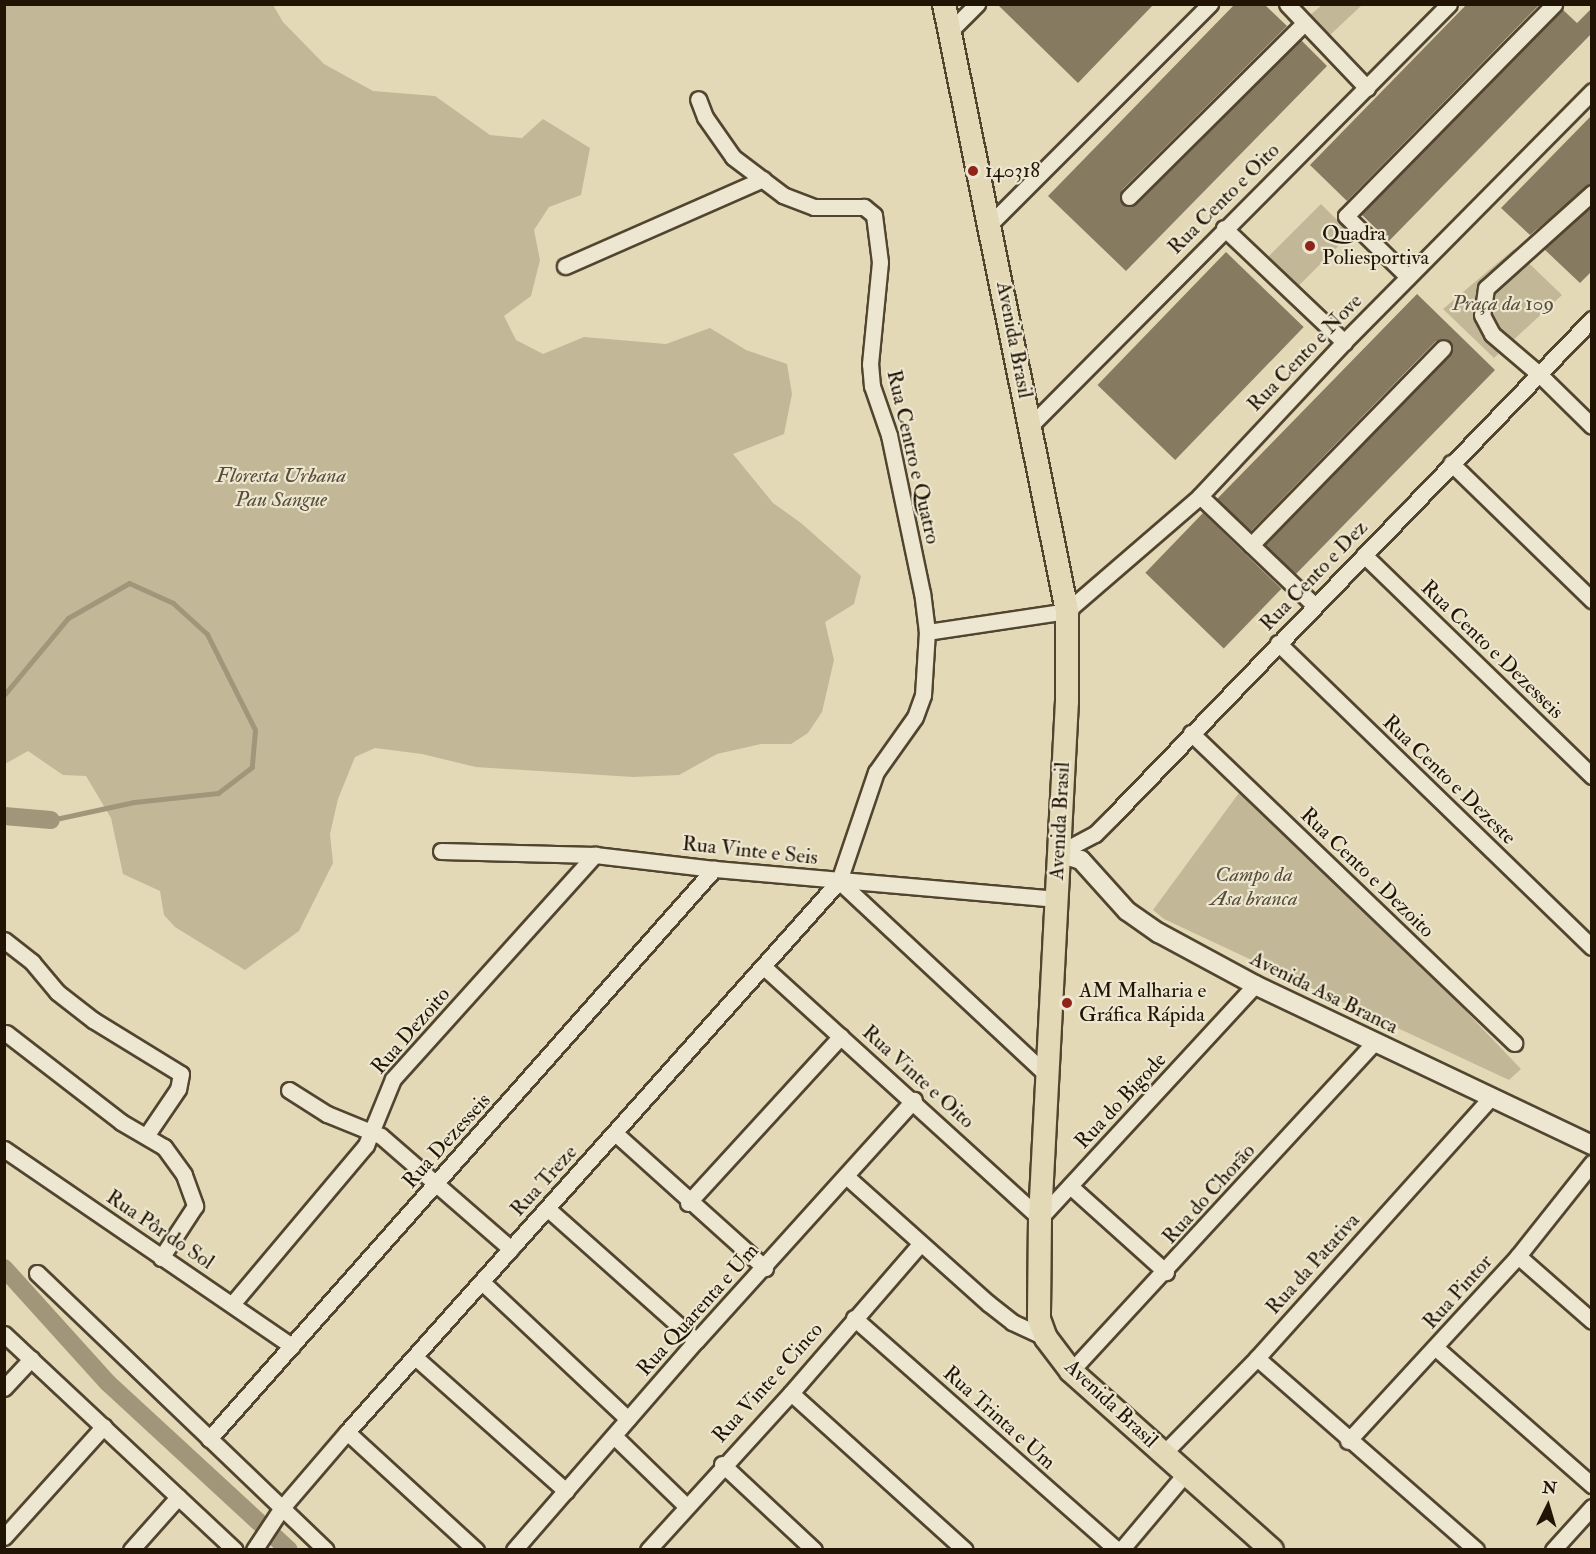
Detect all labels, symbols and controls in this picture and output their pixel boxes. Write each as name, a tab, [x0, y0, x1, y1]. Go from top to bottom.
street label: Rua Cento e Oito	[1163, 138, 1285, 260]
place label: 140318	[985, 158, 1040, 184]
marker: 140318	[966, 164, 980, 178]
place label: Quadra Poliesportiva	[1322, 221, 1429, 271]
marker: Quadra Poliesportiva	[1303, 239, 1317, 253]
street label: Avenida Brasil	[990, 279, 1038, 401]
street label: Rua Cento e Nove	[1242, 289, 1368, 417]
park label: Praça da 109	[1452, 291, 1554, 317]
street label: Rua Centro e Quatro	[881, 368, 945, 546]
park label: Floresta Urbana Pau Sangue	[216, 463, 346, 513]
street label: Rua Cento e Dez	[1255, 515, 1373, 637]
street label: Rua Cento e Dezesseis	[1415, 575, 1569, 725]
street label: Rua Cento e Dezeste	[1377, 710, 1521, 850]
street label: Avenida Brasil	[1044, 761, 1076, 881]
street label: Rua Cento e Dezoito	[1295, 803, 1439, 943]
street label: Rua Vinte e Seis	[681, 831, 819, 871]
park label: Campo da Asa branca	[1210, 862, 1298, 912]
street label: Avenida Asa Branca	[1246, 946, 1402, 1040]
place label: AM Malharia e Gráfica Rápida	[1079, 978, 1206, 1028]
street label: Rua Dezoito	[366, 982, 456, 1080]
marker: AM Malharia e Gráfica Rápida	[1060, 996, 1074, 1010]
street label: Rua Vinte e Oito	[857, 1020, 979, 1134]
street label: Rua do Bigode	[1070, 1048, 1172, 1154]
street label: Rua Dezesseis	[398, 1088, 496, 1194]
street label: Rua do Chorão	[1157, 1138, 1261, 1250]
street label: Rua Treze	[505, 1140, 583, 1222]
street label: Rua Pôr do Sol	[101, 1185, 219, 1275]
street label: Rua da Patativa	[1261, 1208, 1365, 1320]
street label: Rua Quarenta e Um	[632, 1239, 764, 1381]
street label: Rua Pintor	[1418, 1249, 1498, 1335]
street label: Rua Vinte e Cinco	[707, 1318, 829, 1448]
street label: Avenida Brasil	[1059, 1354, 1163, 1454]
street label: Rua Trinta e Um	[938, 1361, 1060, 1475]
north arrow	[1518, 1476, 1578, 1536]
text: N	[1542, 1477, 1558, 1499]

